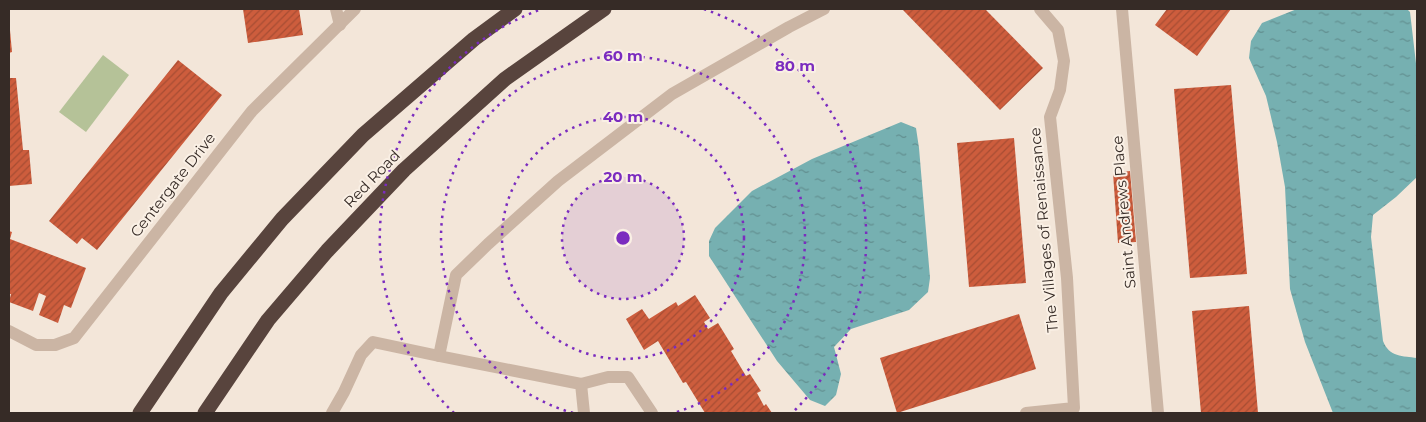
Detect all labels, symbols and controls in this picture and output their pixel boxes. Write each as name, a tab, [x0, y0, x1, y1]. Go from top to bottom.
text: 60 m	[603, 46, 643, 65]
text: 80 m	[775, 56, 815, 75]
text: 40 m	[603, 107, 643, 126]
street label: The Villages of Renaissance	[1025, 127, 1062, 333]
street label: Centergate Drive	[126, 129, 219, 241]
street label: Saint Andrews Place	[1107, 135, 1140, 289]
street label: Red Road	[339, 146, 404, 212]
text: 20 m	[603, 167, 643, 186]
centre of rings	[614, 229, 632, 247]

